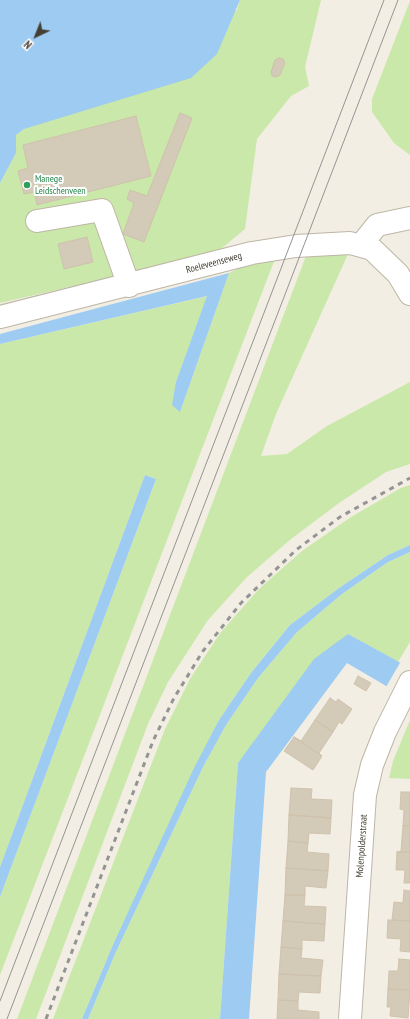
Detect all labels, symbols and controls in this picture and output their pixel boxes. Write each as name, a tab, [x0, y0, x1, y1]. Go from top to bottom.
north arrow	[16, 16, 56, 56]
text: N	[21, 38, 35, 52]
place label: Manege Leidschenveen	[35, 173, 86, 196]
marker: Manege Leidschenveen	[22, 180, 32, 190]
street label: Roeleveenseweg	[185, 250, 243, 276]
street label: Molenpolderstraat	[354, 814, 370, 878]

